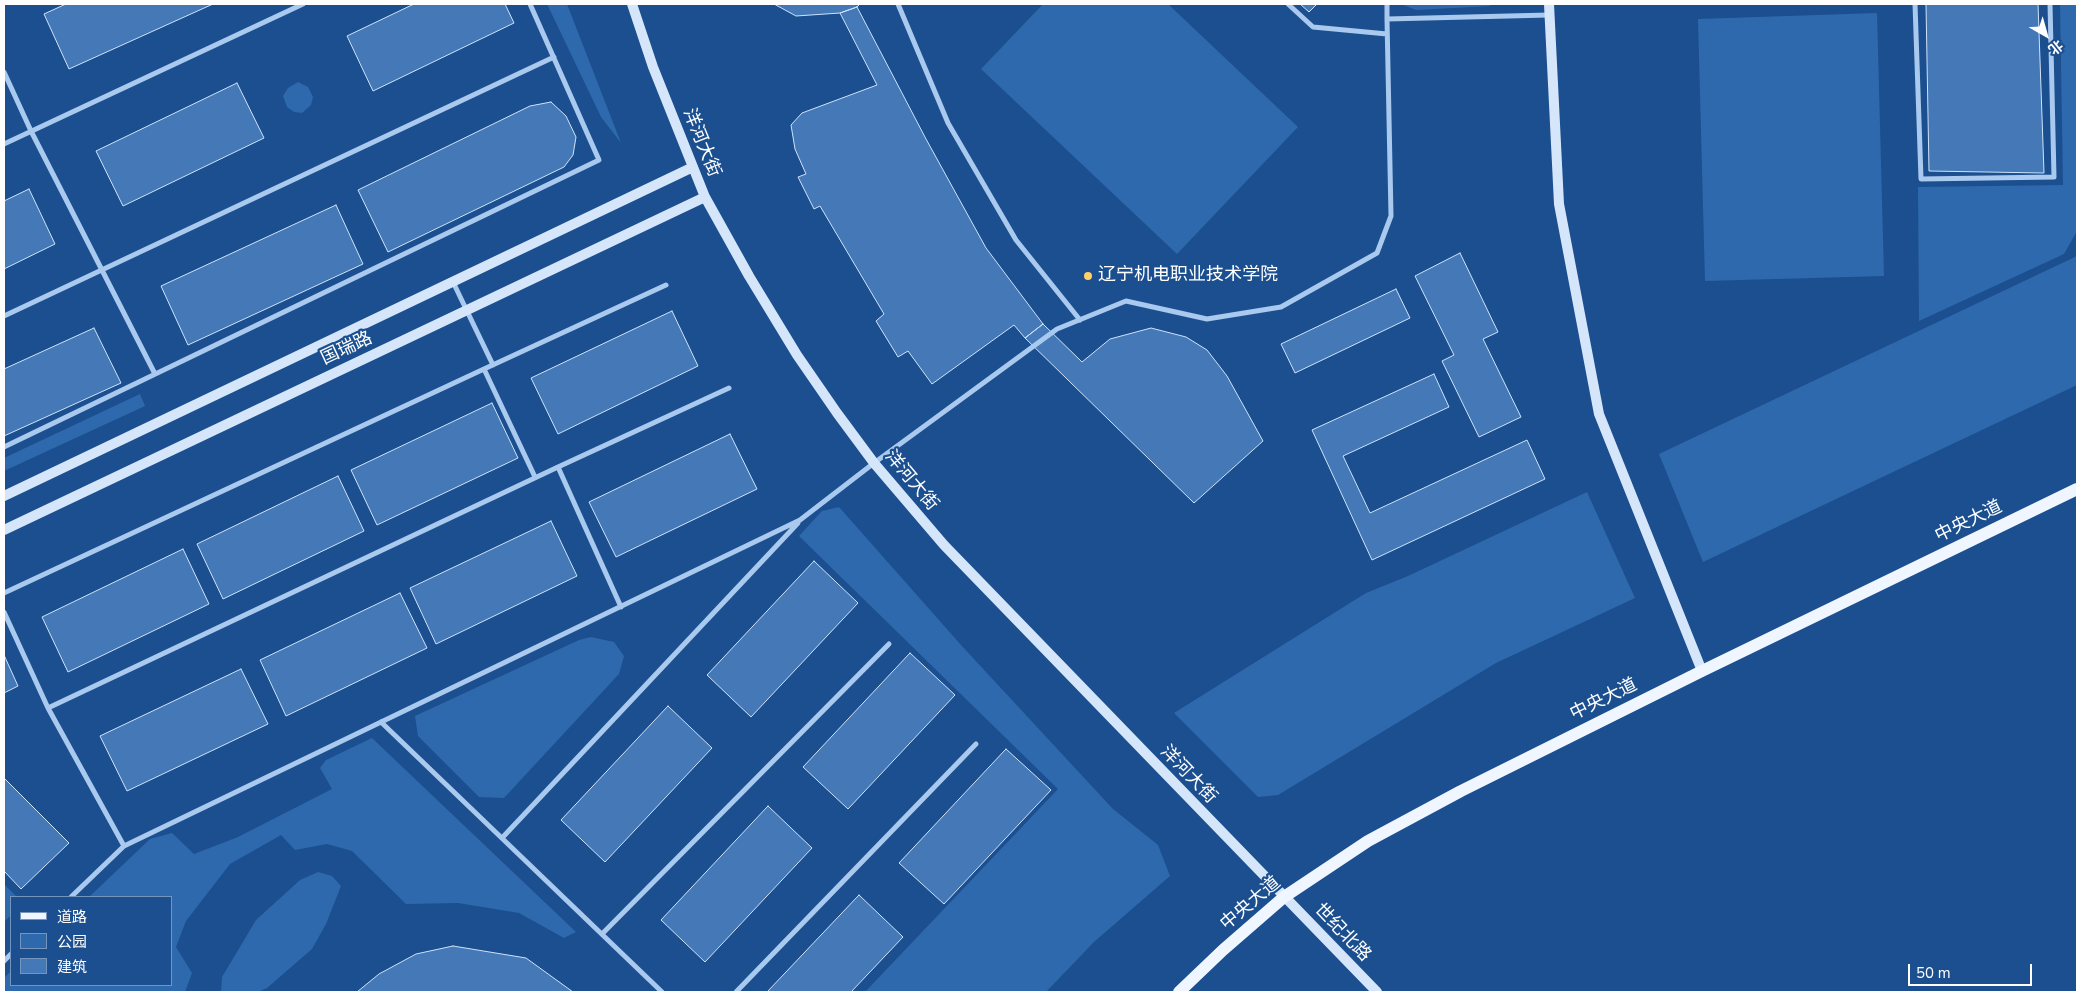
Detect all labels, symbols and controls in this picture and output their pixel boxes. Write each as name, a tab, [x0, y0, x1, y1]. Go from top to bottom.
north arrow	[2021, 10, 2071, 60]
text: 北	[2044, 35, 2067, 59]
street label: 洋河大街	[678, 106, 724, 180]
place label: 辽宁机电职业技术学院	[1098, 265, 1278, 287]
marker: 辽宁机电职业技术学院	[1082, 270, 1094, 282]
street label: 国瑞路	[318, 328, 376, 370]
street label: 洋河大街	[880, 446, 942, 516]
street label: 中央大道	[1932, 497, 2006, 547]
street label: 中央大道	[1567, 675, 1641, 725]
street label: 洋河大街	[1155, 742, 1221, 808]
street label: 中央大道	[1216, 873, 1286, 935]
legend	[10, 896, 172, 986]
street label: 世纪北路	[1309, 900, 1375, 966]
text: 道路	[57, 907, 87, 927]
text: 公园	[57, 932, 87, 952]
scale bar	[1911, 954, 2035, 986]
text: 建筑	[57, 957, 87, 977]
text: 50 m	[1916, 963, 1951, 983]

